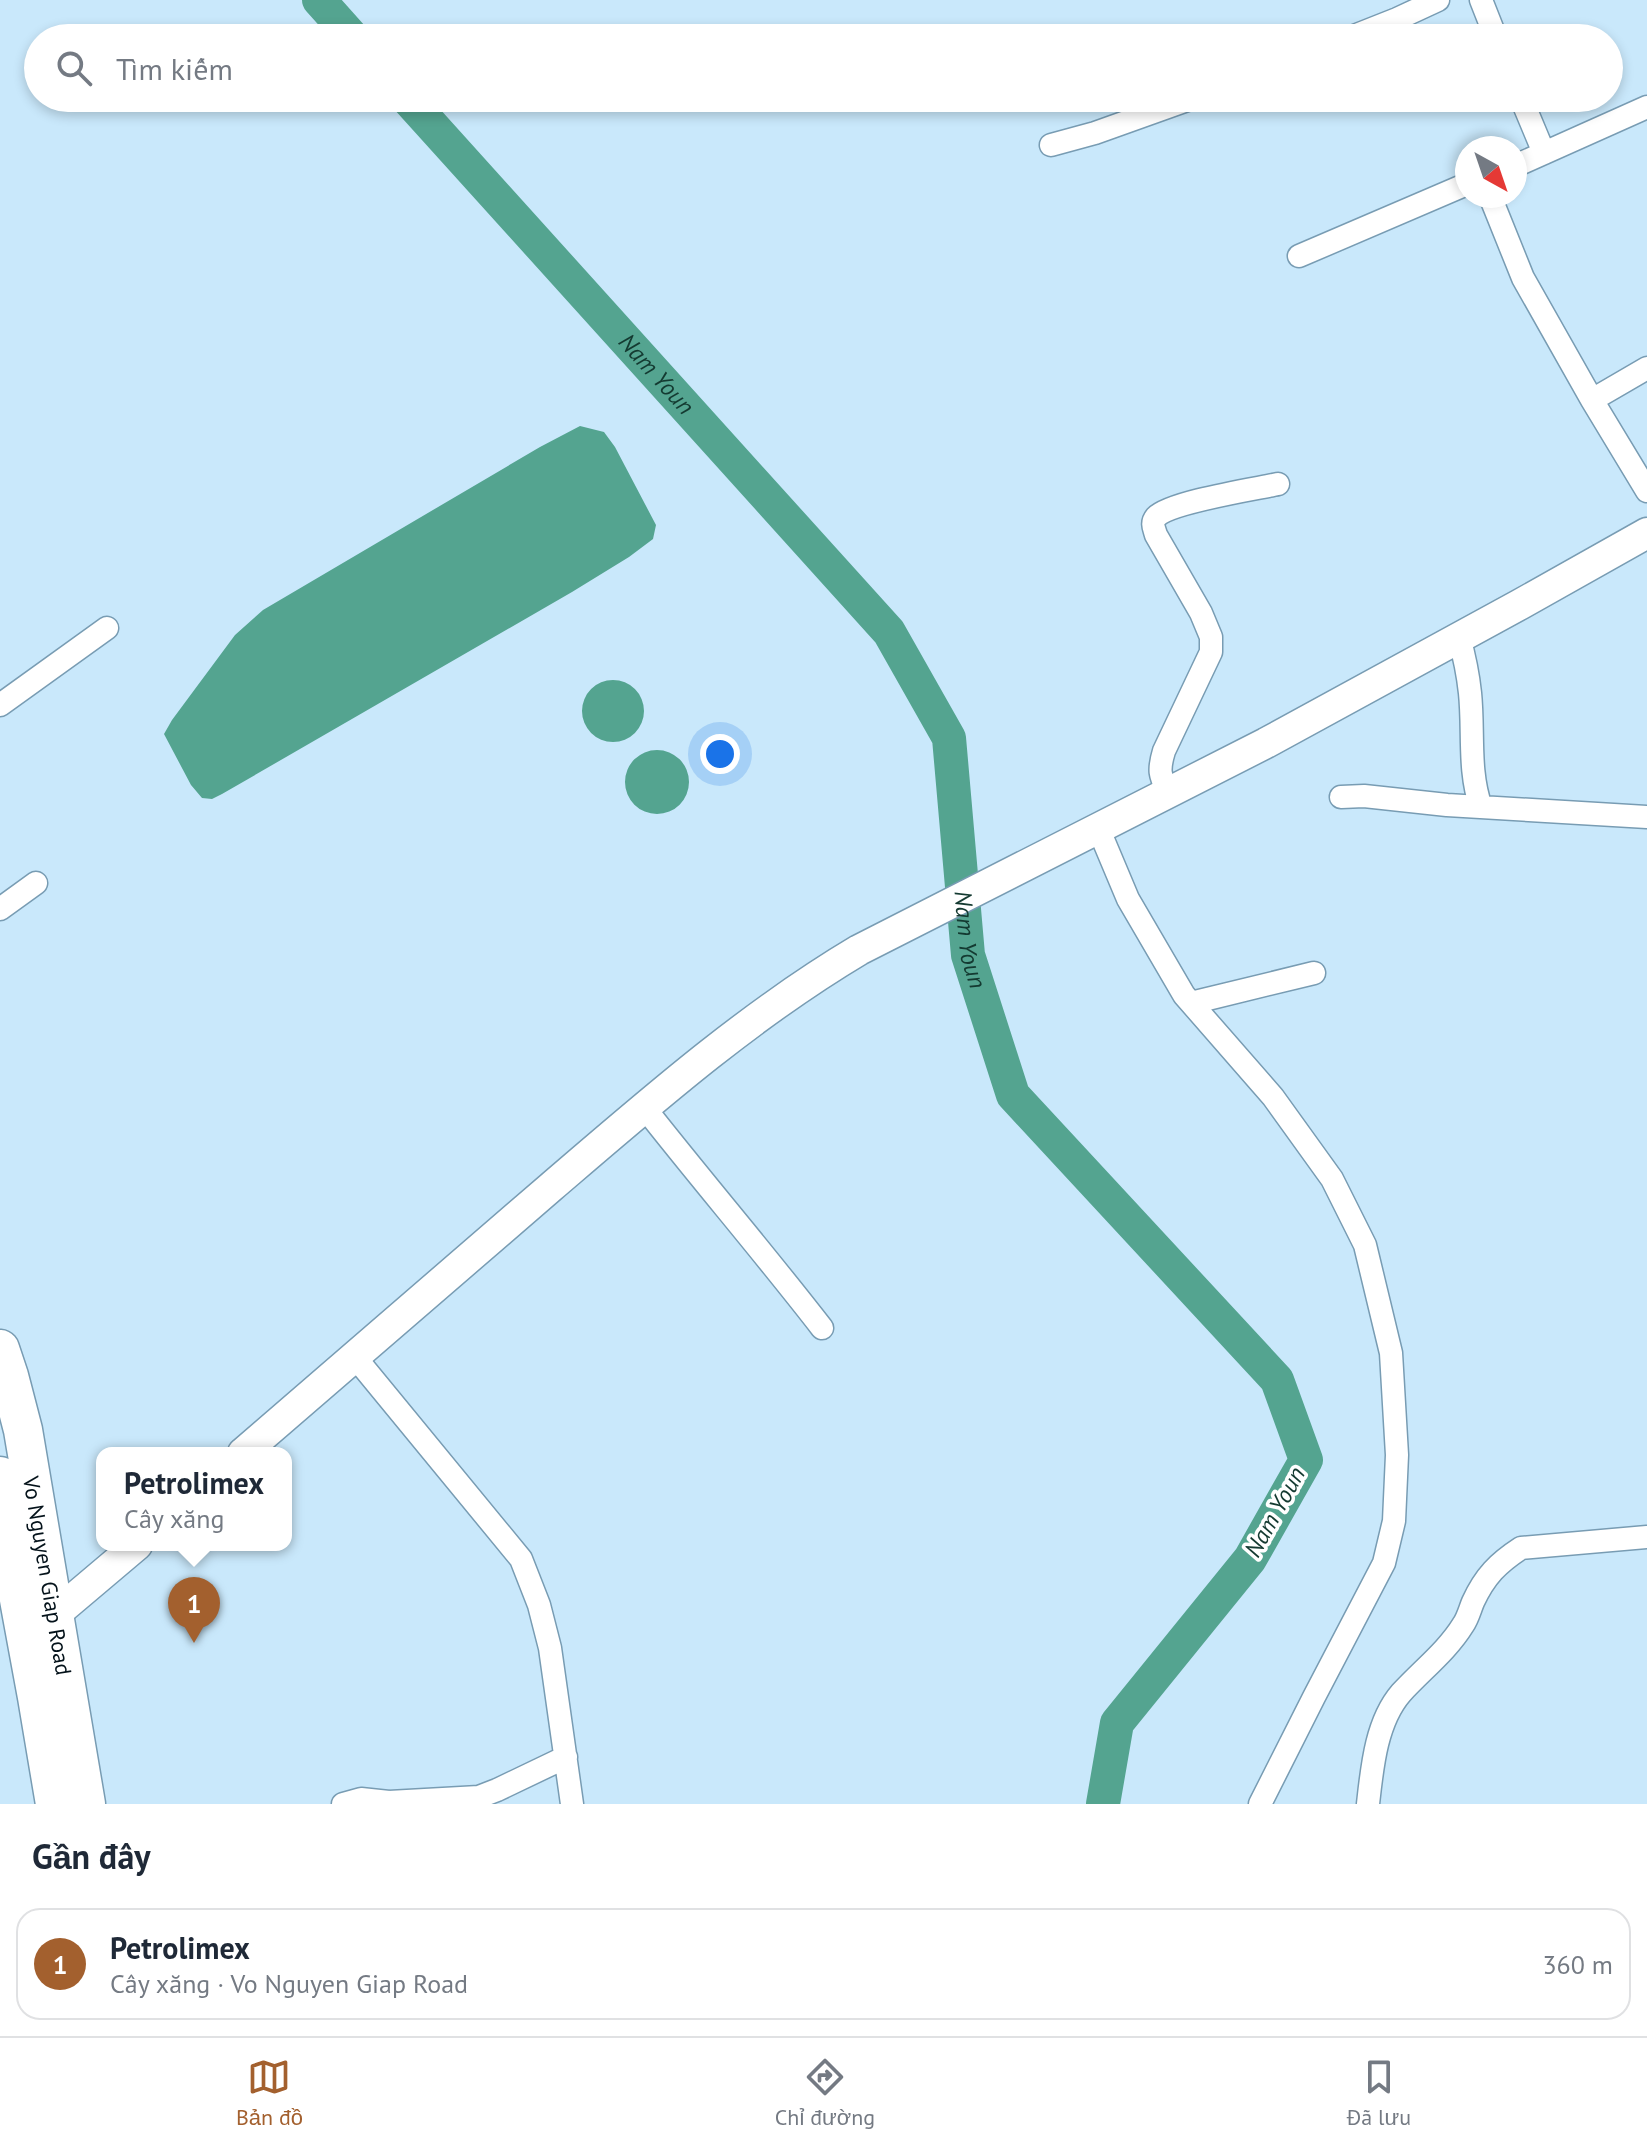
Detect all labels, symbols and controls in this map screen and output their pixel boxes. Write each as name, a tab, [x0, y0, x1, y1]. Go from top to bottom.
search box	[24, 24, 1623, 112]
icon: search	[52, 46, 96, 90]
text: Tìm kiếm	[116, 49, 233, 88]
north arrow	[1455, 136, 1527, 208]
water label: Nam Youn	[612, 327, 701, 421]
your location	[700, 734, 740, 774]
water label: Nam Youn	[947, 889, 994, 992]
popup	[96, 1447, 292, 1551]
water label: Nam Youn	[1237, 1461, 1312, 1562]
text: Petrolimex	[124, 1463, 264, 1502]
street label: Vo Nguyen Giap Road	[17, 1473, 78, 1677]
text: Cây xăng	[124, 1502, 224, 1535]
pin: 1	[168, 1577, 220, 1643]
text: Gần đây	[32, 1834, 151, 1878]
text: Petrolimex	[110, 1928, 250, 1967]
text: 1	[53, 1948, 67, 1981]
text: 360 m	[1542, 1948, 1613, 1981]
text: Cây xăng · Vo Nguyen Giap Road	[110, 1967, 468, 2000]
tab: Bản đồ	[236, 2055, 303, 2131]
tab: Chỉ đường	[775, 2055, 875, 2131]
tab: Đã lưu	[1347, 2055, 1411, 2131]

